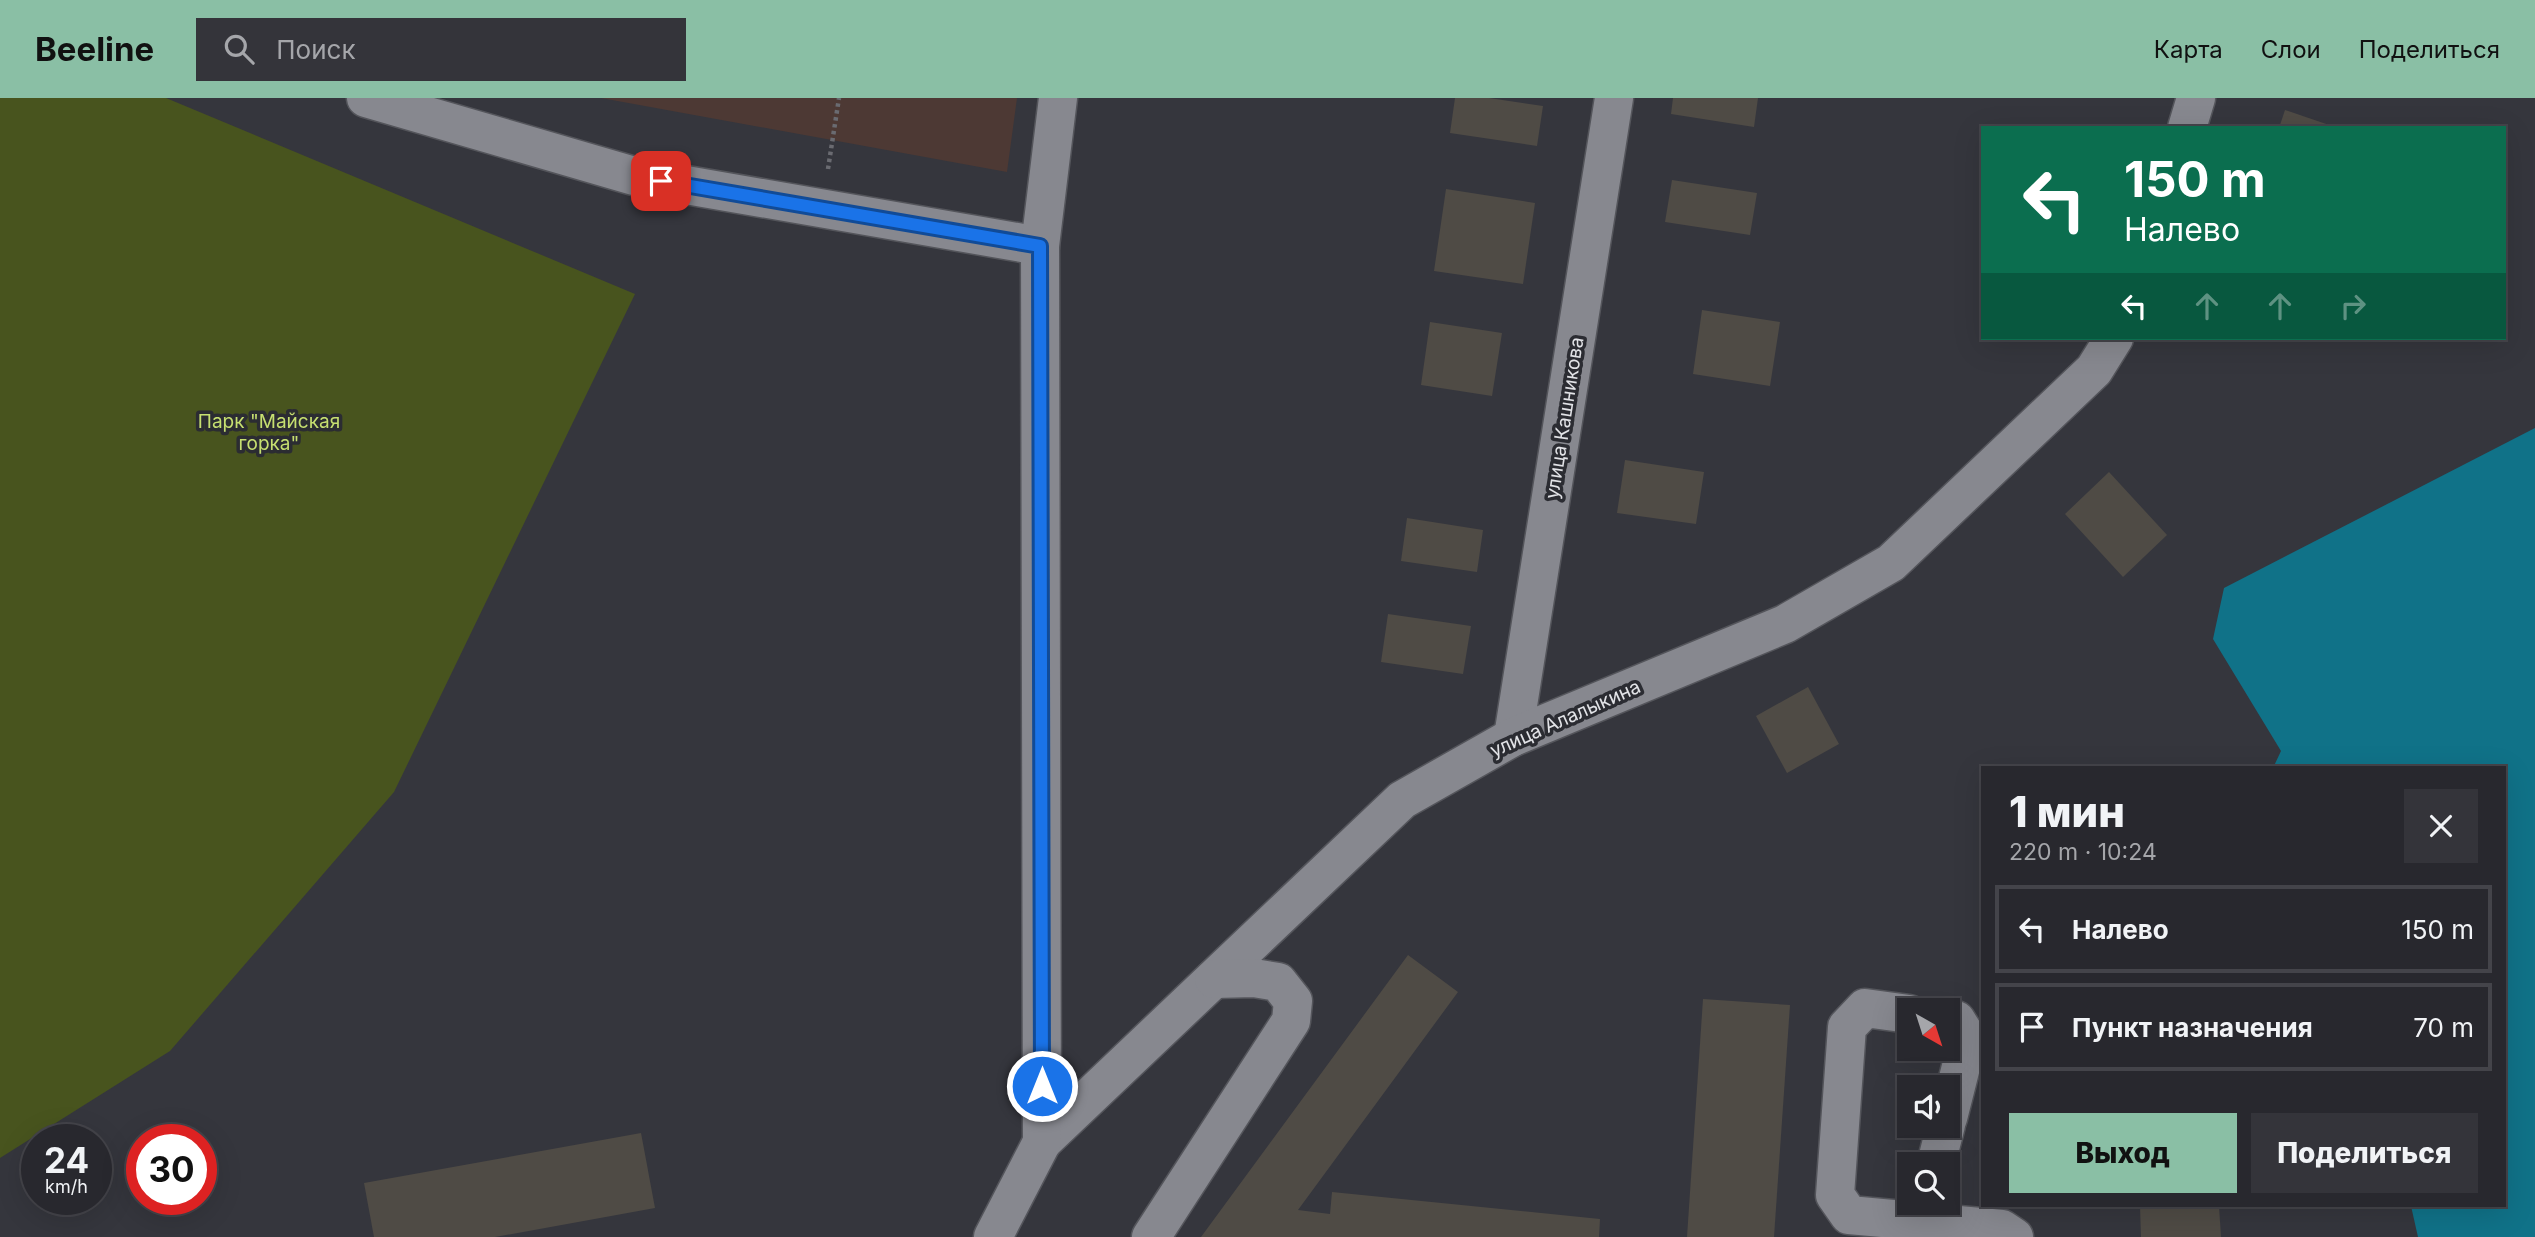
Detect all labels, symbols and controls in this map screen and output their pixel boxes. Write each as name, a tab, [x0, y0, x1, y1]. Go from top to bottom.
search box	[196, 18, 686, 81]
text: Beeline	[35, 29, 154, 69]
icon: search	[220, 30, 258, 68]
text: Поиск	[276, 34, 355, 65]
text: Карта	[2154, 35, 2223, 64]
text: Слои	[2261, 35, 2321, 64]
text: Поделиться	[2359, 35, 2500, 64]
text: 150 m	[2124, 150, 2266, 209]
pin	[631, 151, 691, 211]
icon: left	[2009, 154, 2100, 245]
icon: arrive	[642, 162, 680, 200]
text: Налево	[2124, 210, 2240, 249]
icon: left	[2115, 287, 2153, 325]
icon: ahead	[2188, 287, 2226, 325]
icon: ahead	[2261, 287, 2299, 325]
icon: right	[2334, 287, 2372, 325]
street label: улица Кашникова	[1540, 336, 1589, 501]
park label: Парк "Майская горка"	[198, 410, 340, 455]
street label: улица Алалыкина	[1486, 675, 1644, 762]
text: 1 мин	[2009, 786, 2125, 837]
button: close	[2404, 789, 2478, 863]
text: 220 m · 10:24	[2009, 838, 2157, 866]
icon: left	[2013, 910, 2051, 948]
text: Налево	[2072, 914, 2169, 945]
text: 150 m	[2401, 914, 2474, 945]
north arrow	[1897, 998, 1960, 1060]
map controls	[1897, 998, 1960, 1215]
icon: arrive	[2013, 1008, 2051, 1046]
text: Пункт назначения	[2072, 1012, 2313, 1043]
text: 70 m	[2413, 1012, 2474, 1043]
position arrow	[1005, 1049, 1079, 1123]
button: sound	[1897, 1075, 1960, 1138]
button: Выход	[2009, 1113, 2237, 1193]
button: Поделиться	[2251, 1113, 2478, 1193]
speed limit sign: 30	[126, 1124, 217, 1215]
text: 24	[44, 1139, 89, 1181]
button: search	[1897, 1152, 1960, 1215]
text: km/h	[45, 1176, 88, 1197]

